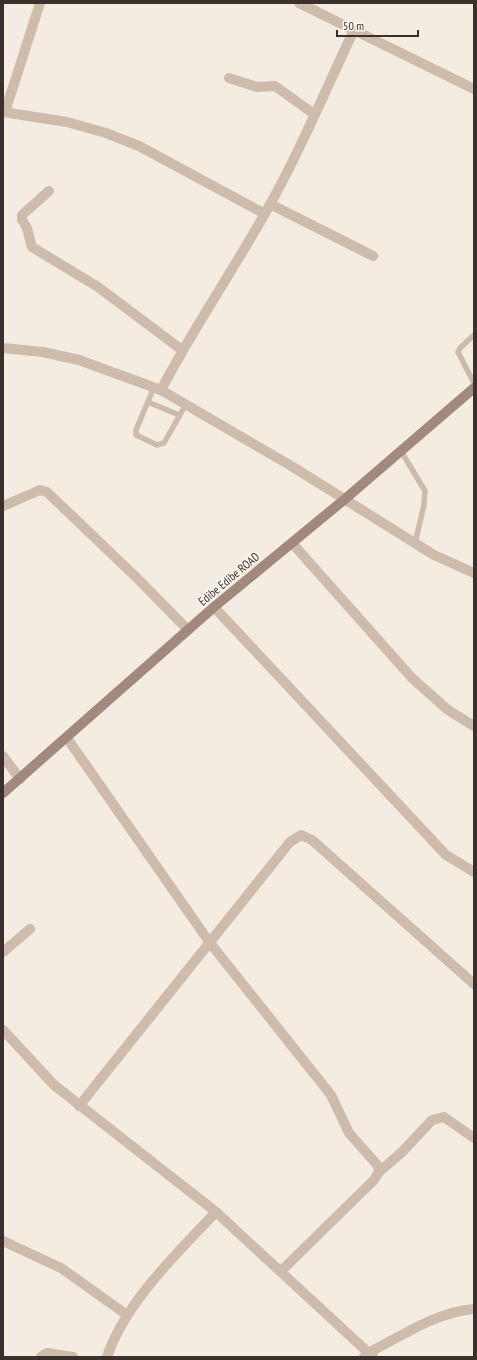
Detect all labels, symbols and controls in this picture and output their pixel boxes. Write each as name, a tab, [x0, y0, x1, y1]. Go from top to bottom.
scale bar	[337, 12, 418, 38]
text: 50 m	[343, 18, 364, 33]
street label: Edibe Edibe ROAD	[195, 549, 262, 608]

